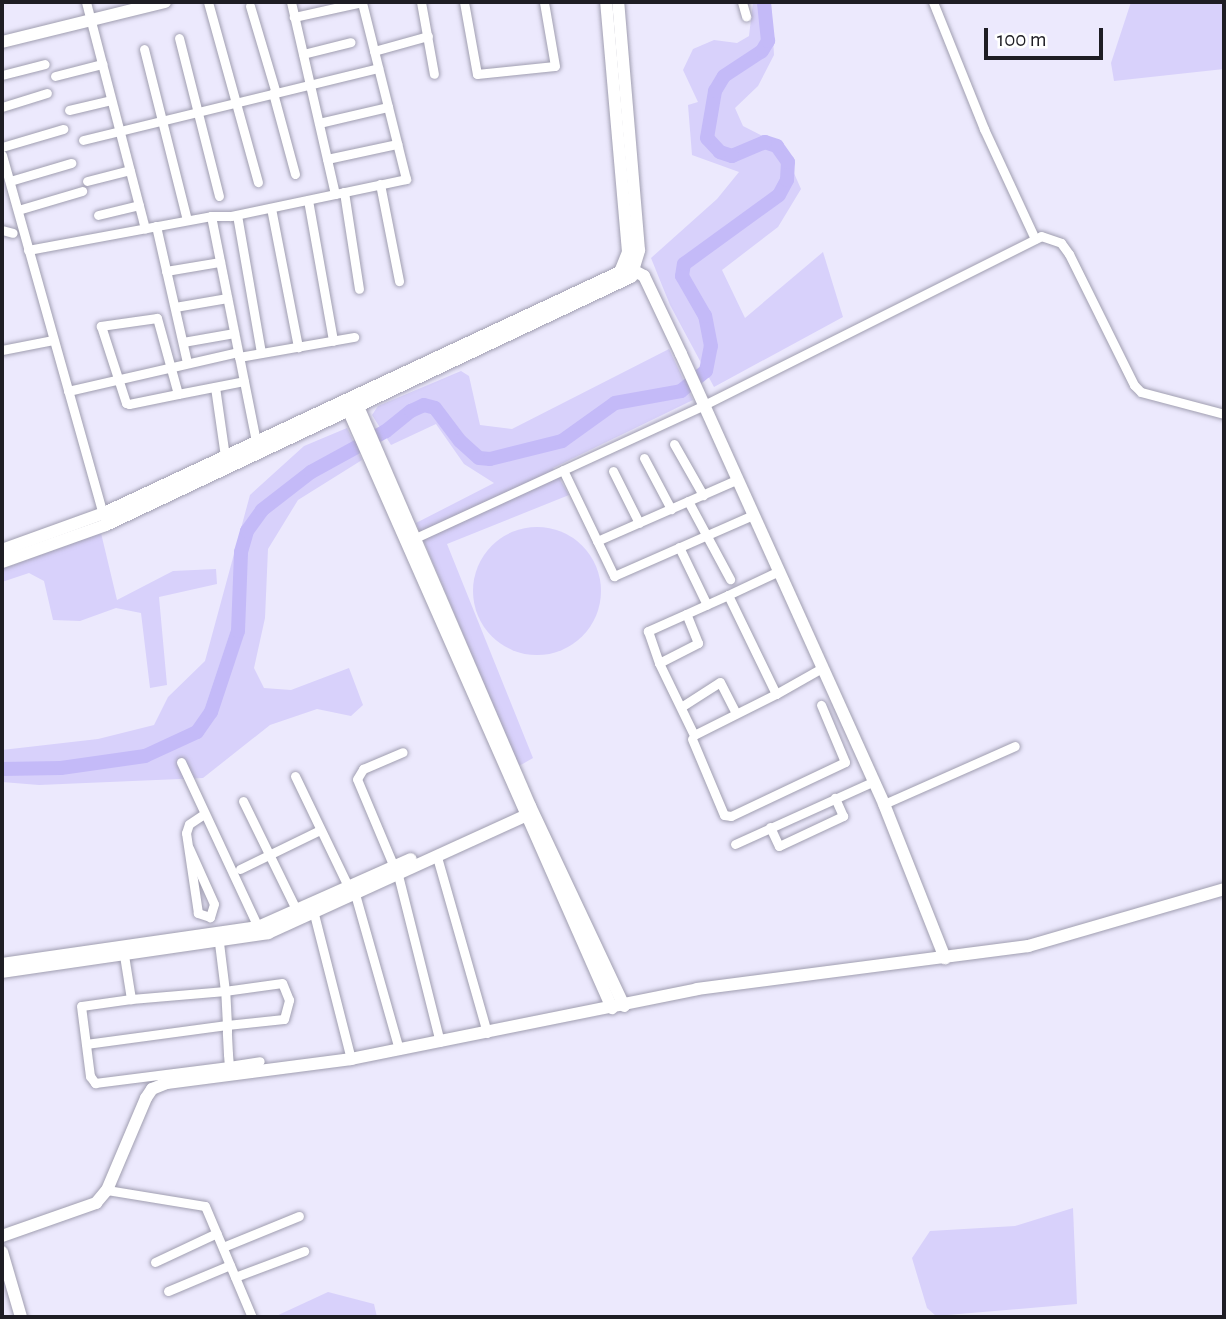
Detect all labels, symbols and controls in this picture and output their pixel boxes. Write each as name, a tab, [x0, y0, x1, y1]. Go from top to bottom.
scale bar	[988, 14, 1107, 58]
text: 100 m	[997, 29, 1047, 50]

